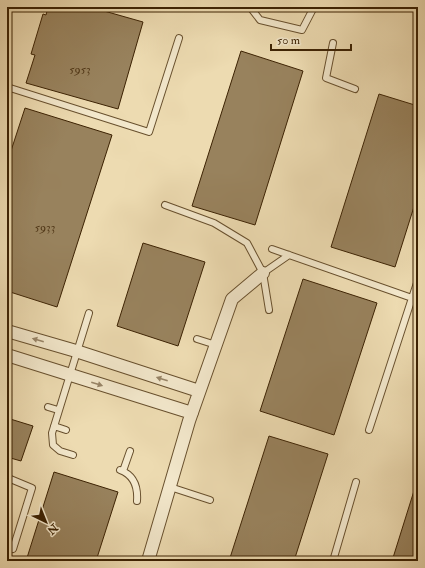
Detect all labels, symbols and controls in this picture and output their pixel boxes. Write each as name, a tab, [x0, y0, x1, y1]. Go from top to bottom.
scale bar	[271, 26, 351, 52]
text: 50 m	[277, 33, 301, 48]
house number: 5953	[69, 62, 91, 77]
house number: 5933	[35, 220, 55, 235]
one-way arrow	[32, 337, 44, 343]
one-way arrow	[156, 376, 168, 382]
one-way arrow	[92, 381, 104, 387]
north arrow	[26, 502, 66, 542]
text: N	[44, 520, 61, 538]

